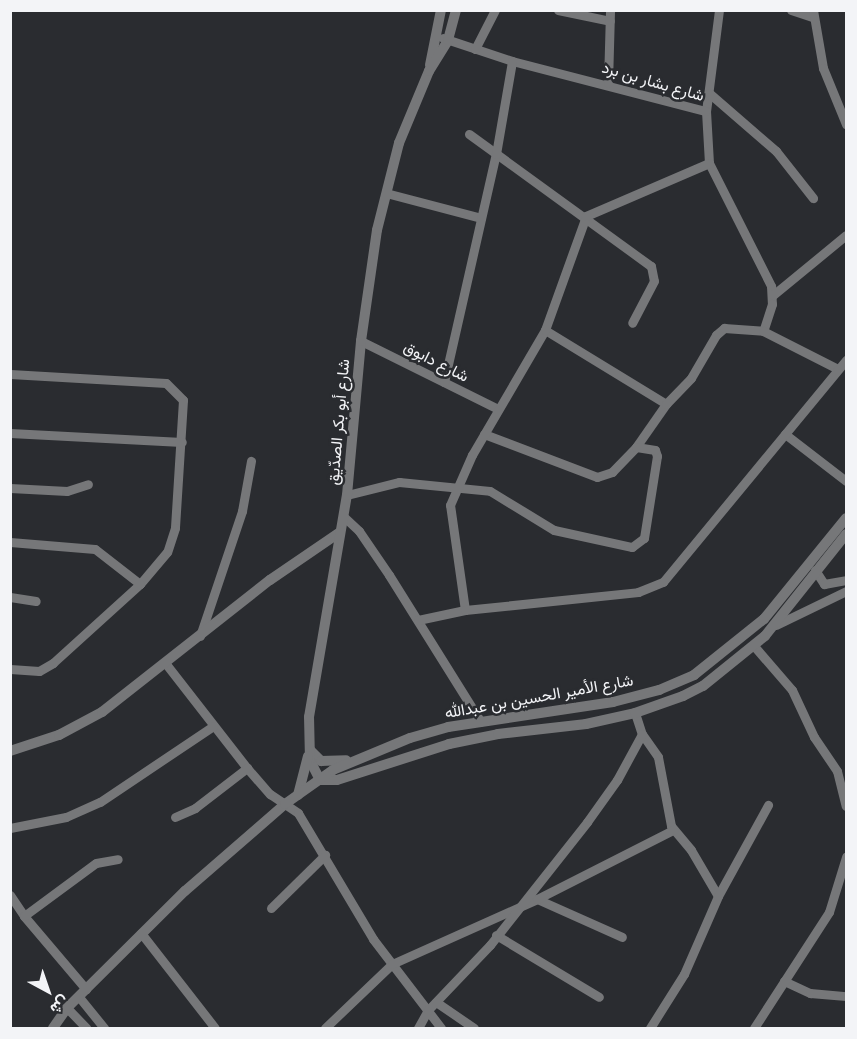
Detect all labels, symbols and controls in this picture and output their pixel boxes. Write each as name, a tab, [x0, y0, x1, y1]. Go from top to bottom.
street label: شارع بشار بن برد	[600, 58, 706, 106]
street label: شارع دابوق	[400, 337, 472, 387]
street label: شارع أبو بكر الصدّيق	[324, 358, 354, 486]
street label: شارع الأمير الحسين بن عبدالله	[443, 671, 635, 723]
north arrow	[18, 961, 78, 1021]
text: ش	[46, 992, 73, 1019]

